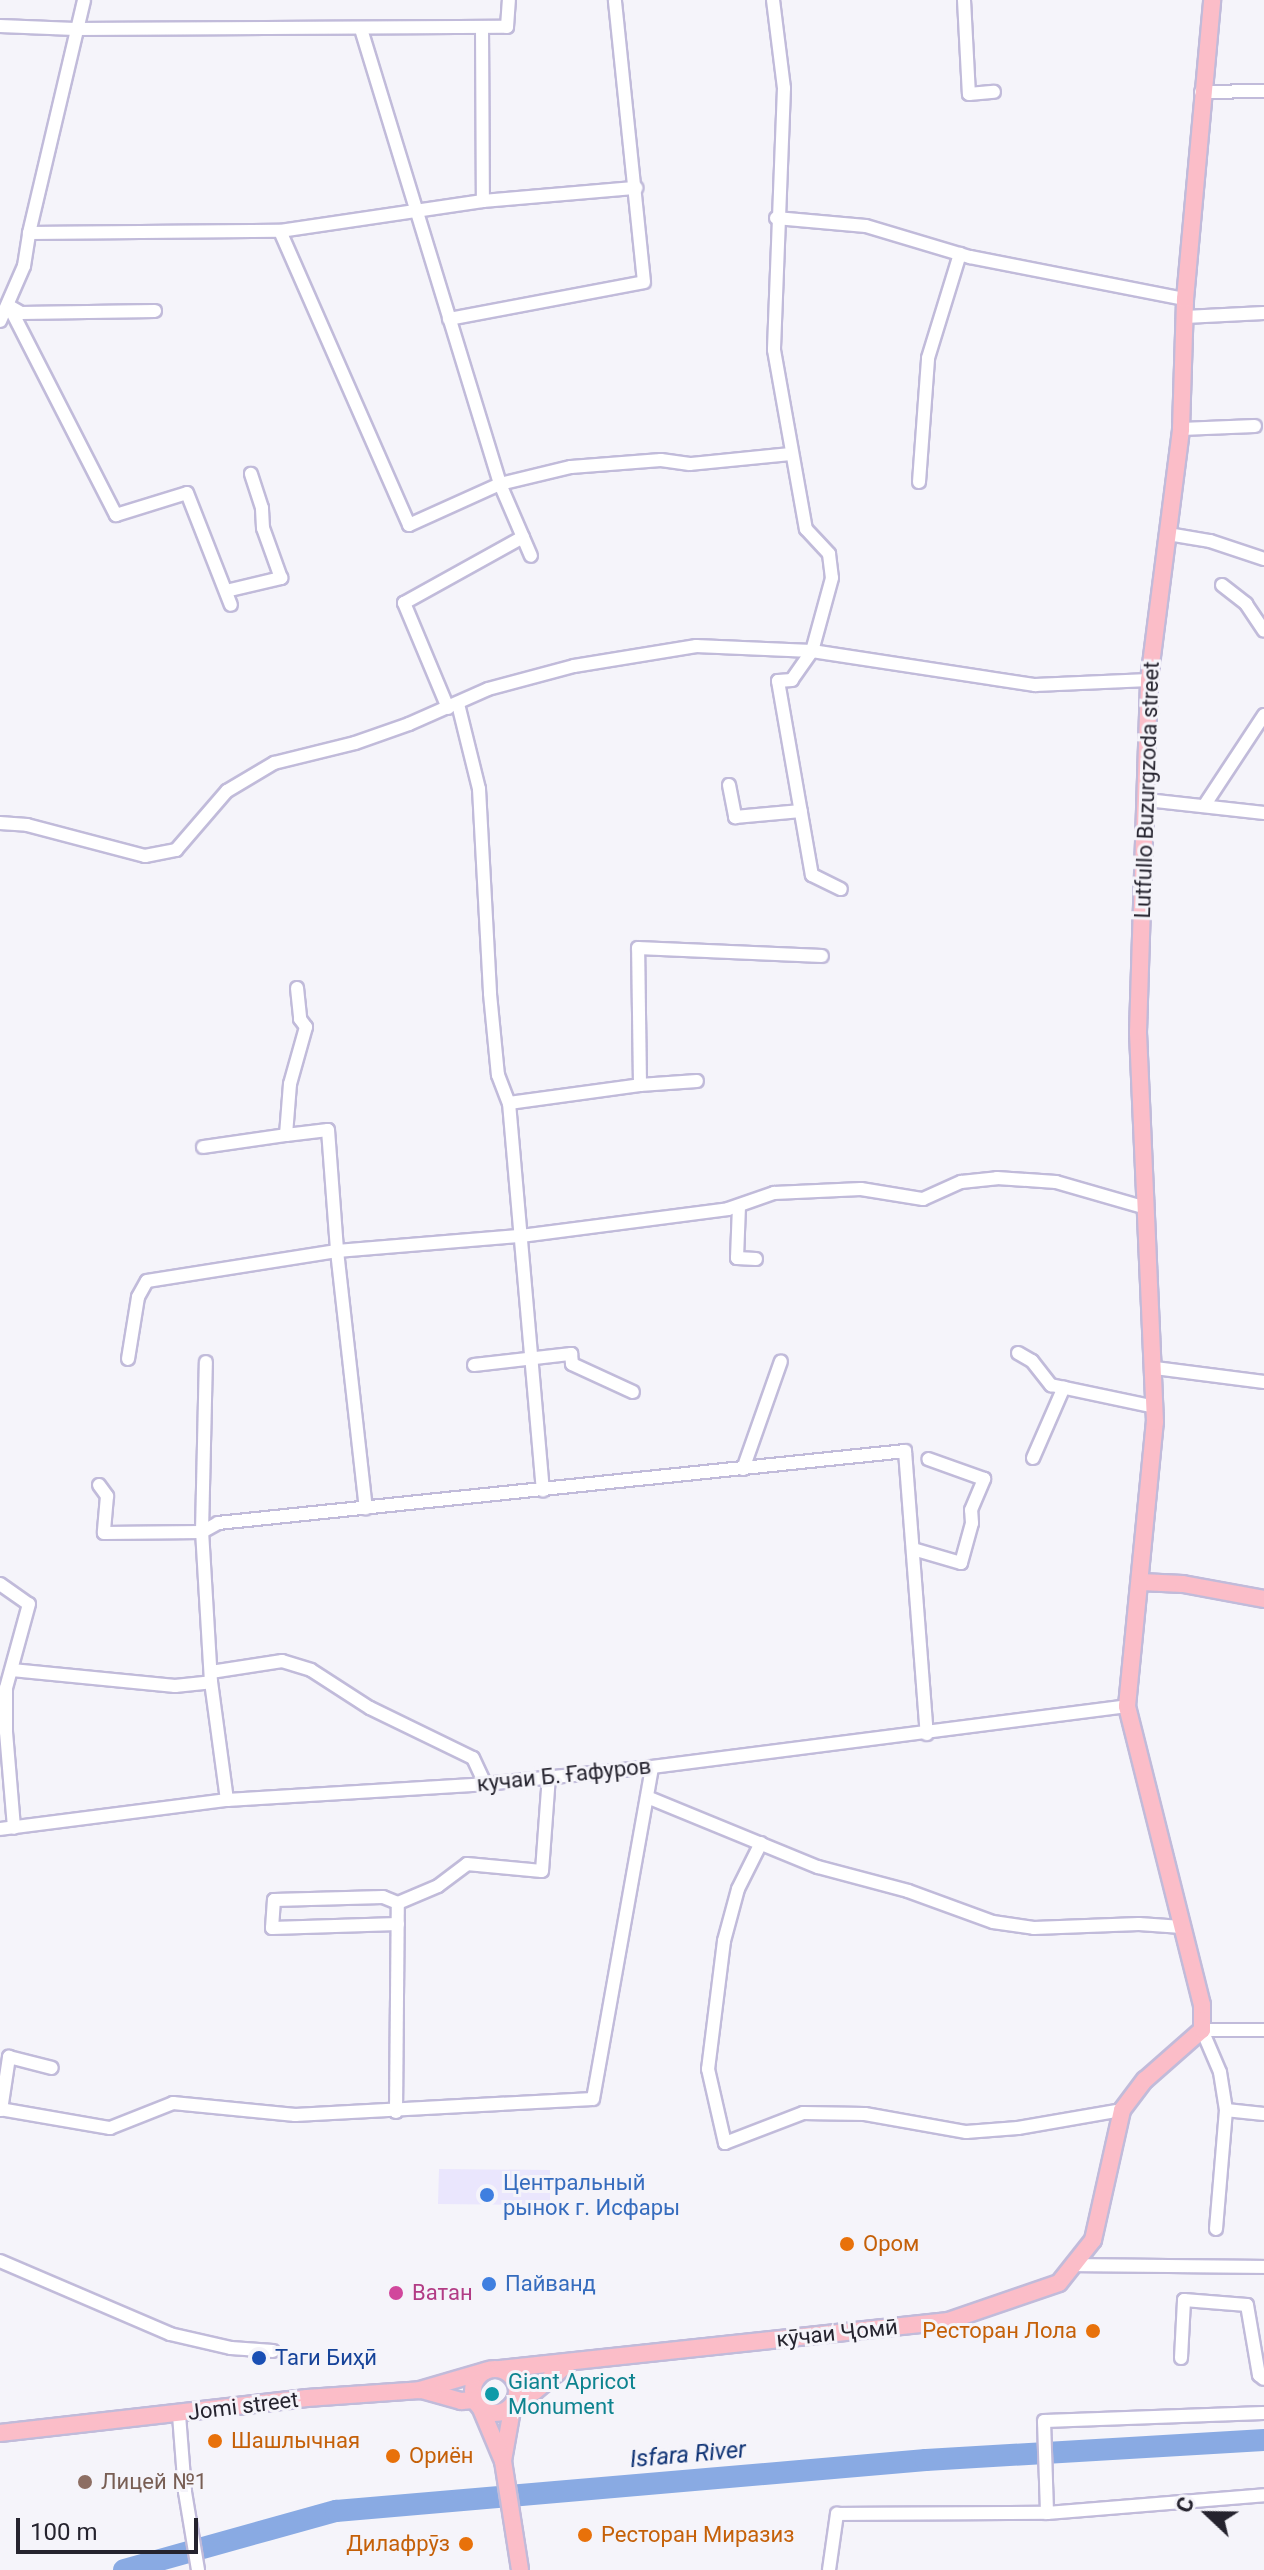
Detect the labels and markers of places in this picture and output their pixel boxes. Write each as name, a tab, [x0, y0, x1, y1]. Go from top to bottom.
place label: Центральный рынок г. Исфары	[503, 2169, 680, 2220]
marker: Центральный рынок г. Исфары	[478, 2186, 496, 2204]
place label: Ором	[863, 2231, 919, 2257]
marker: Ором	[838, 2235, 856, 2253]
place label: Пайванд	[505, 2271, 596, 2297]
marker: Пайванд	[480, 2275, 498, 2293]
place label: Ватан	[412, 2280, 473, 2306]
marker: Ватан	[387, 2284, 405, 2302]
place label: Ресторан Лола	[922, 2318, 1077, 2344]
marker: Ресторан Лола	[1084, 2322, 1102, 2340]
place label: Таги Биҳӣ	[275, 2345, 377, 2371]
marker: Таги Биҳӣ	[250, 2349, 268, 2367]
place label: Giant Apricot Monument	[508, 2368, 636, 2420]
marker: Giant Apricot Monument	[483, 2385, 501, 2403]
place label: Шашлычная	[231, 2428, 360, 2454]
marker: Шашлычная	[206, 2432, 224, 2450]
place label: Ориён	[409, 2443, 474, 2469]
marker: Ориён	[384, 2447, 402, 2465]
place label: Лицей №1	[101, 2469, 207, 2495]
marker: Лицей №1	[76, 2473, 94, 2491]
place label: Ресторан Миразиз	[601, 2522, 794, 2548]
marker: Ресторан Миразиз	[576, 2526, 594, 2544]
place label: Дилафрӯз	[346, 2531, 450, 2557]
marker: Дилафрӯз	[457, 2535, 475, 2553]

